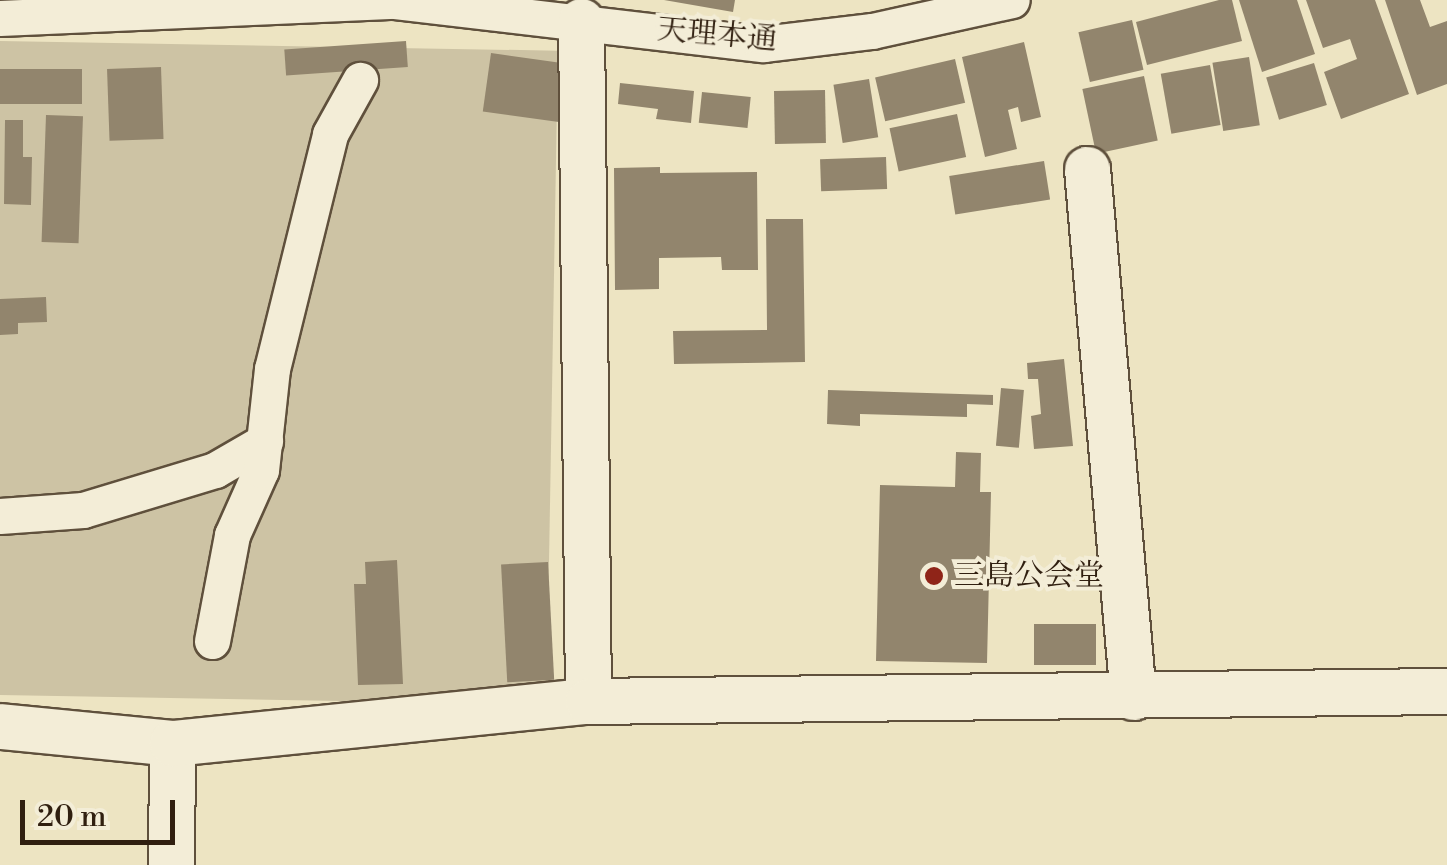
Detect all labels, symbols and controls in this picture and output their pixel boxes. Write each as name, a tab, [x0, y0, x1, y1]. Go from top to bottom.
street label: 天理本通	[656, 12, 778, 58]
place label: 三島公会堂	[954, 558, 1104, 594]
marker: 三島公会堂	[923, 565, 945, 587]
scale bar	[25, 780, 180, 842]
text: 20 m	[37, 798, 106, 836]

